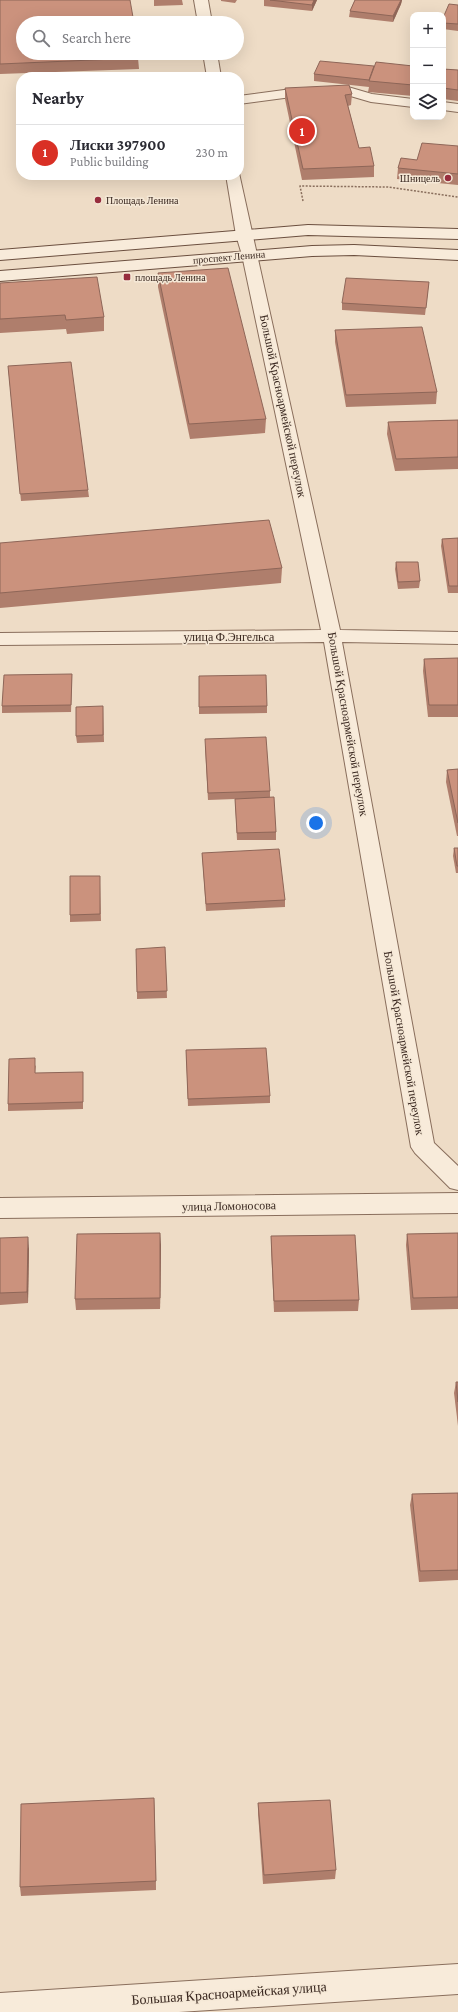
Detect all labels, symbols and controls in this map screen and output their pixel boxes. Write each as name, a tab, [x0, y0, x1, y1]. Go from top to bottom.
map controls	[410, 12, 446, 120]
button: +	[410, 12, 446, 48]
search box	[16, 16, 244, 60]
icon: search	[30, 27, 52, 49]
text: Search here	[62, 30, 131, 46]
button: −	[410, 48, 446, 84]
button: layers	[410, 84, 446, 120]
text: Nearby	[32, 89, 84, 108]
pin: 1	[289, 116, 315, 146]
text: Лиски 397900	[70, 137, 166, 153]
text: 1	[43, 145, 47, 160]
text: 230 m	[195, 145, 228, 160]
text: Public building	[70, 154, 149, 169]
place label: Шницель	[400, 173, 440, 184]
marker: Шницель	[443, 173, 453, 183]
marker: Площадь Ленина	[93, 195, 103, 205]
place label: Площадь Ленина	[106, 195, 179, 206]
street label: проспект Ленина	[192, 248, 266, 266]
marker: площадь Ленина	[122, 272, 132, 282]
place label: площадь Ленина	[135, 272, 206, 283]
street label: Большой Красноармейской переулок	[257, 313, 309, 499]
street label: улица Ф.Энгельса	[184, 630, 275, 644]
street label: Большой Красноармейской переулок	[325, 631, 371, 817]
your location	[306, 813, 326, 833]
street label: Большой Красноармейской переулок	[381, 950, 427, 1136]
street label: улица Ломоносова	[182, 1198, 277, 1214]
street label: Большая Красноармейская улица	[131, 1978, 328, 2008]

